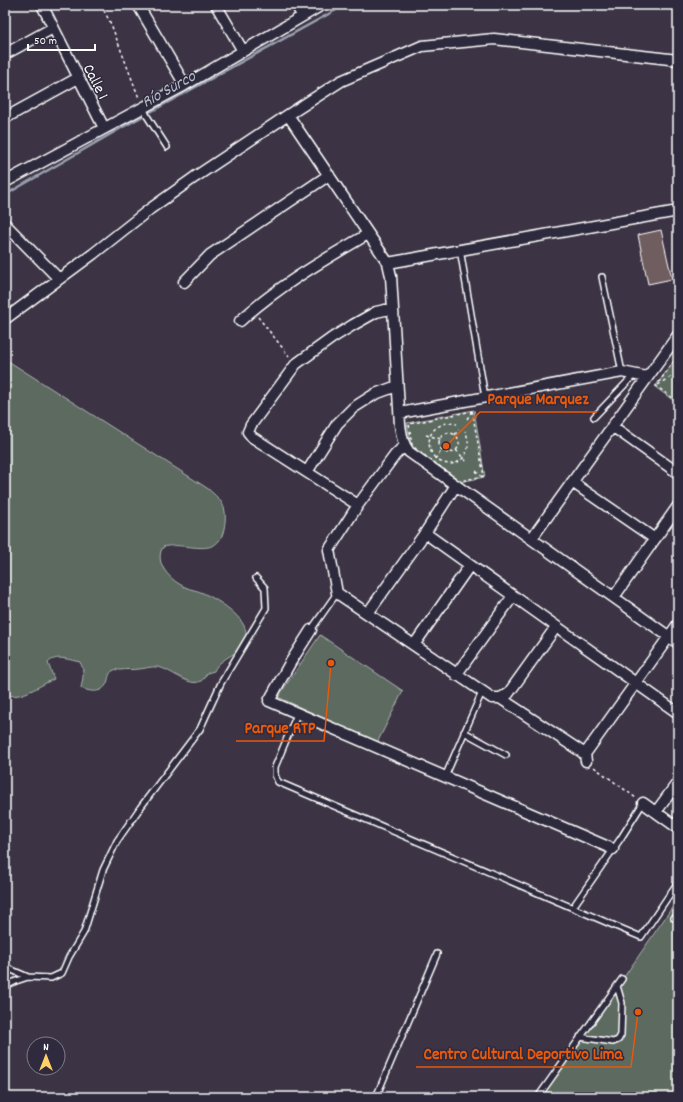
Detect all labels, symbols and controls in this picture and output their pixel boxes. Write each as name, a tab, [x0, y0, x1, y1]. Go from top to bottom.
scale bar	[28, 26, 95, 52]
text: 50 m	[34, 33, 57, 50]
street label: Calle 1	[76, 60, 113, 104]
water label: Río Surco	[138, 65, 202, 115]
callout: Parque Marquez	[480, 383, 597, 412]
text: Parque Marquez	[487, 389, 589, 413]
callout: Parque RTP	[236, 712, 324, 741]
text: Parque RTP	[244, 718, 316, 742]
north arrow	[26, 1036, 66, 1076]
callout: Centro Cultural Deportivo Lima	[416, 1038, 631, 1067]
text: N	[43, 1040, 49, 1056]
text: Centro Cultural Deportivo Lima	[424, 1044, 624, 1068]

